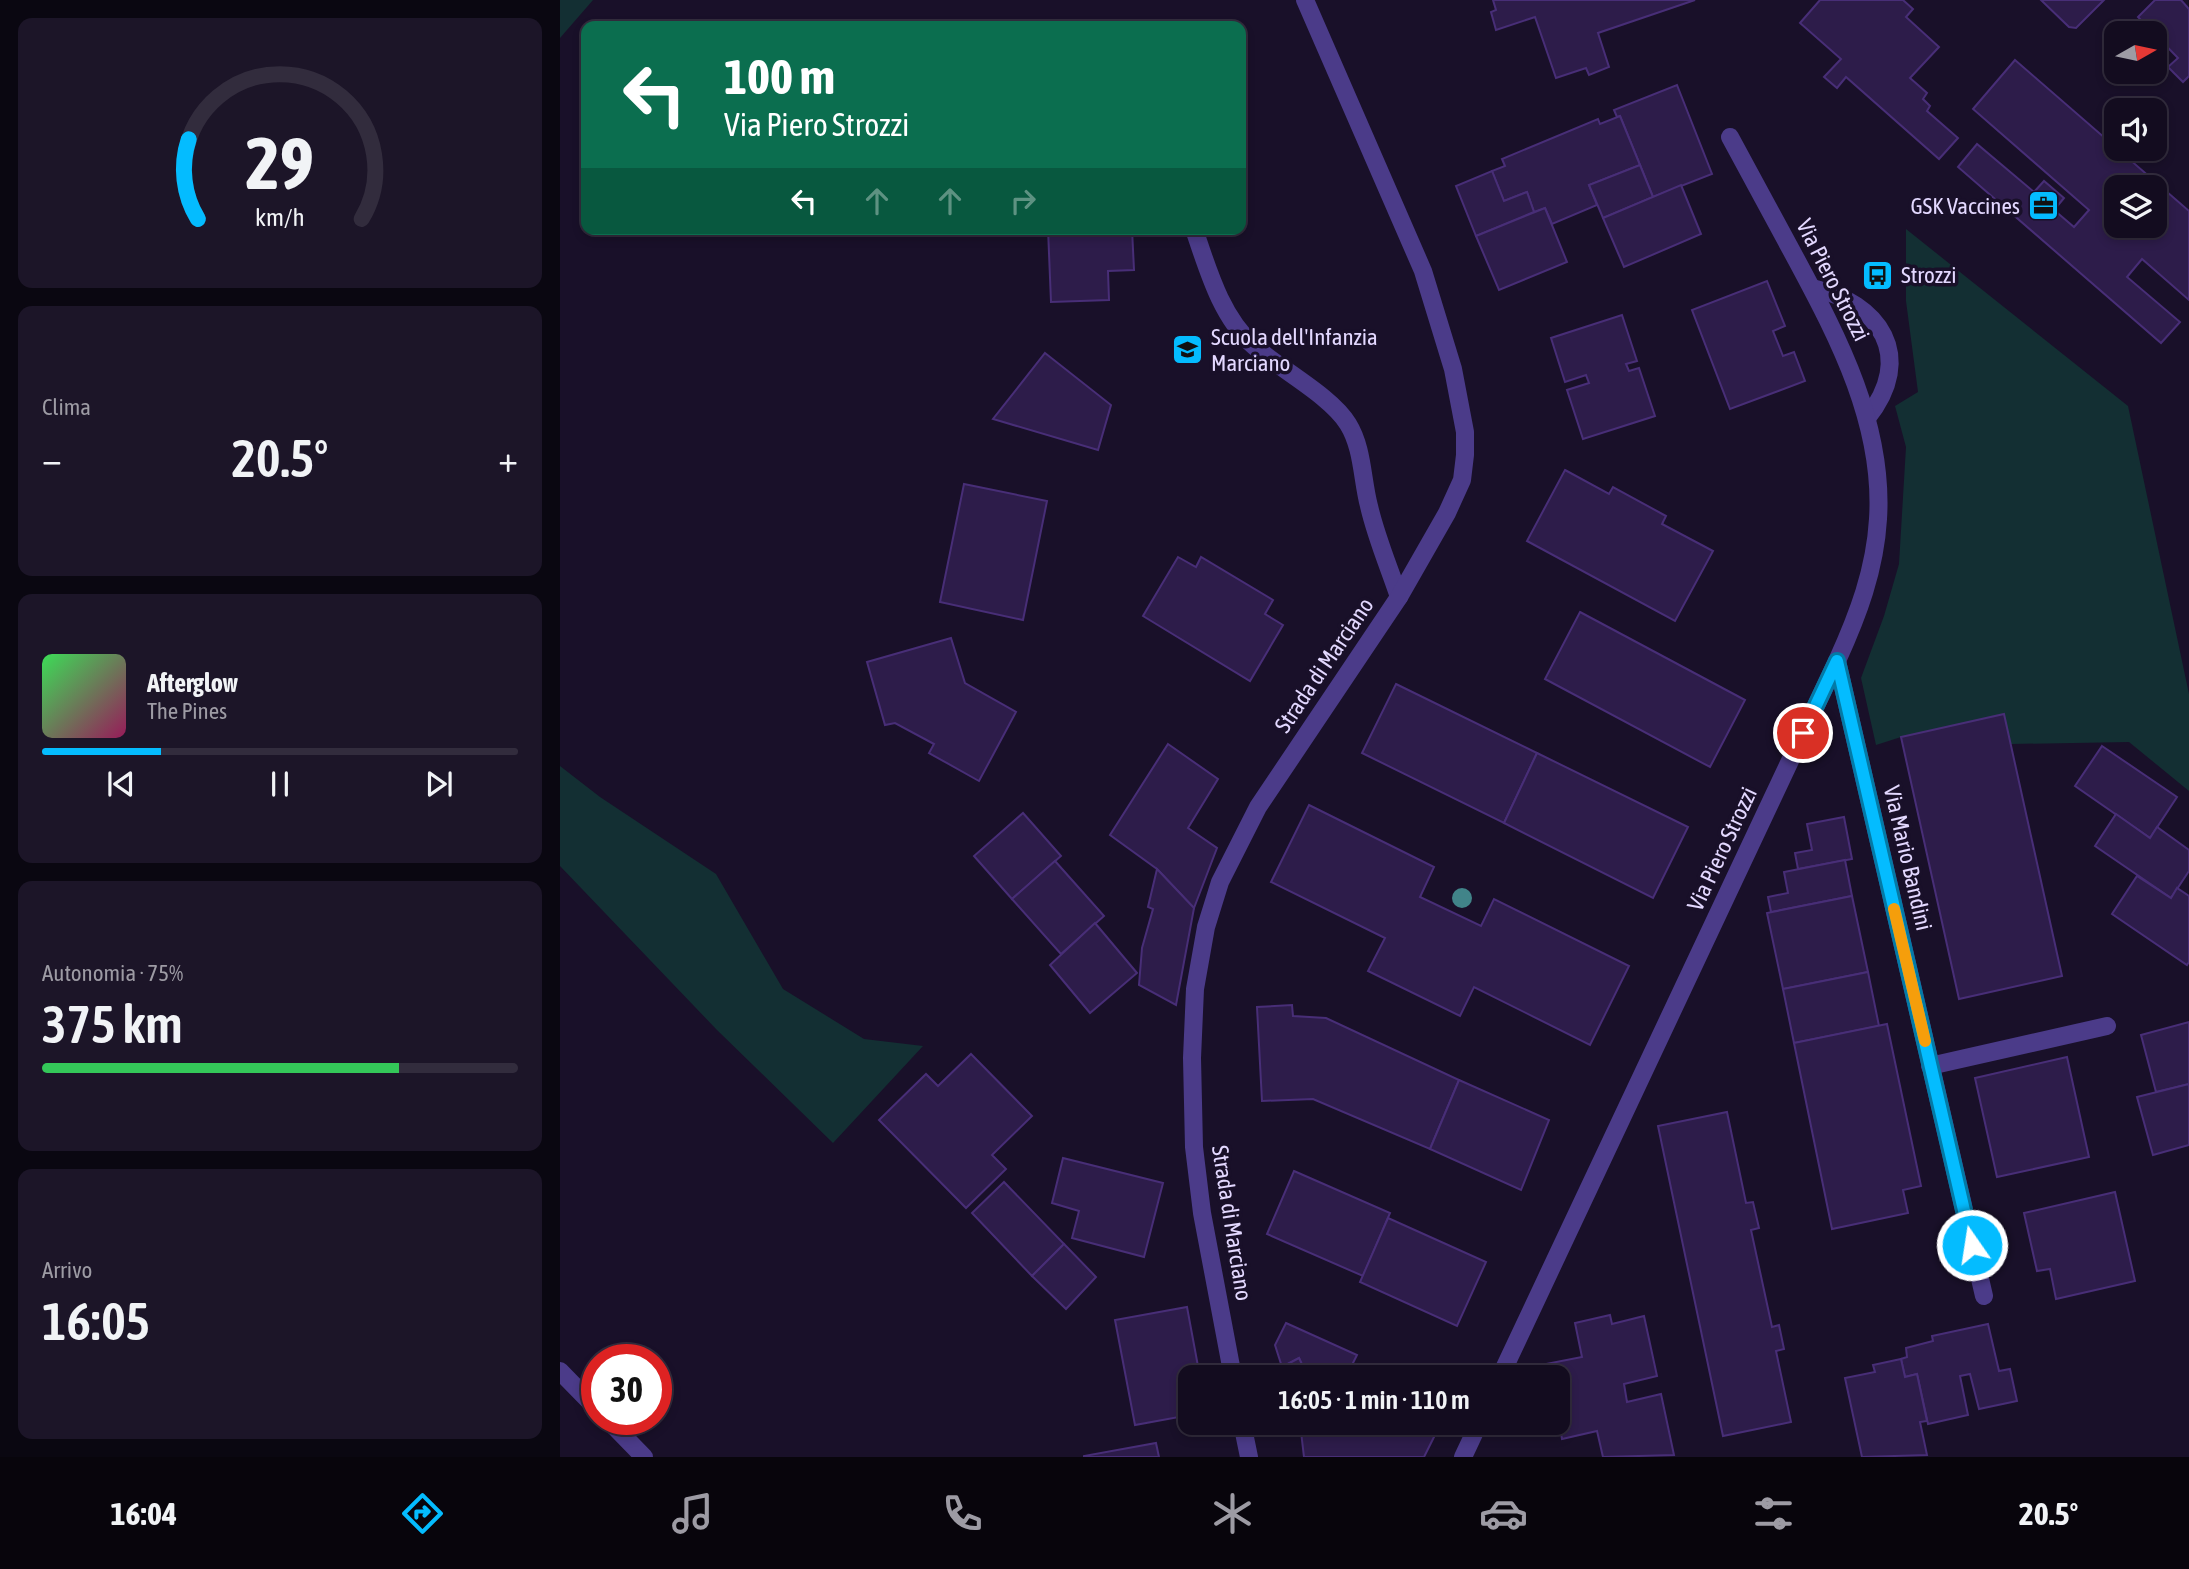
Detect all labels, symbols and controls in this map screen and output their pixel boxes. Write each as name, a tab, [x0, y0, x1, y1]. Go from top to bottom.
north arrow	[2104, 21, 2166, 84]
map controls	[2104, 21, 2167, 238]
text: 100 m	[724, 48, 835, 104]
icon: left	[609, 49, 700, 140]
button: sound	[2104, 98, 2167, 161]
text: Via Piero Strozzi	[724, 106, 909, 143]
text: 29	[246, 121, 314, 204]
button: layers	[2104, 175, 2167, 238]
icon: left	[785, 182, 823, 220]
icon: ahead	[858, 182, 896, 220]
icon: ahead	[931, 182, 969, 220]
icon: right	[1004, 182, 1042, 220]
office icon: GSK Vaccines	[2026, 189, 2060, 223]
place label: GSK Vaccines	[1910, 193, 2020, 219]
text: km/h	[255, 203, 305, 231]
street label: Via Piero Strozzi	[1791, 215, 1875, 345]
bus stop icon: Strozzi	[1861, 258, 1895, 292]
place label: Strozzi	[1901, 262, 1957, 288]
place label: Scuola dell'Infanzia Marciano	[1211, 324, 1378, 376]
school or university icon: Scuola dell'Infanzia Marciano	[1171, 333, 1205, 367]
text: Clima	[42, 394, 91, 420]
text: 20.5°	[232, 428, 328, 488]
text: −	[42, 437, 62, 480]
text: +	[498, 437, 518, 480]
street label: Strada di Marciano	[1269, 593, 1379, 737]
text: Afterglow	[147, 668, 238, 698]
text: The Pines	[147, 698, 227, 724]
pin	[1773, 703, 1833, 763]
icon: arrive	[1784, 714, 1822, 752]
icon: previous	[102, 765, 140, 803]
icon: pause	[261, 765, 299, 803]
icon: next	[420, 765, 458, 803]
street label: Via Piero Strozzi	[1682, 783, 1762, 915]
street label: Via Mario Bandini	[1879, 783, 1937, 933]
text: Autonomia · 75%	[42, 960, 183, 986]
text: 375 km	[42, 994, 183, 1054]
street label: Strada di Marciano	[1207, 1144, 1257, 1302]
position arrow	[1935, 1208, 2009, 1282]
text: Arrivo	[42, 1257, 92, 1283]
text: 16:05	[42, 1291, 150, 1351]
speed limit sign: 30	[581, 1344, 672, 1435]
text: 16:05 · 1 min · 110 m	[1278, 1385, 1470, 1415]
icon: directions	[398, 1489, 447, 1538]
icon: music	[668, 1489, 717, 1538]
icon: phone	[938, 1489, 987, 1538]
icon: climate	[1208, 1489, 1257, 1538]
icon: car	[1479, 1489, 1528, 1538]
icon: filters	[1749, 1489, 1798, 1538]
text: 16:04	[111, 1495, 177, 1532]
text: 20.5°	[2019, 1495, 2078, 1532]

